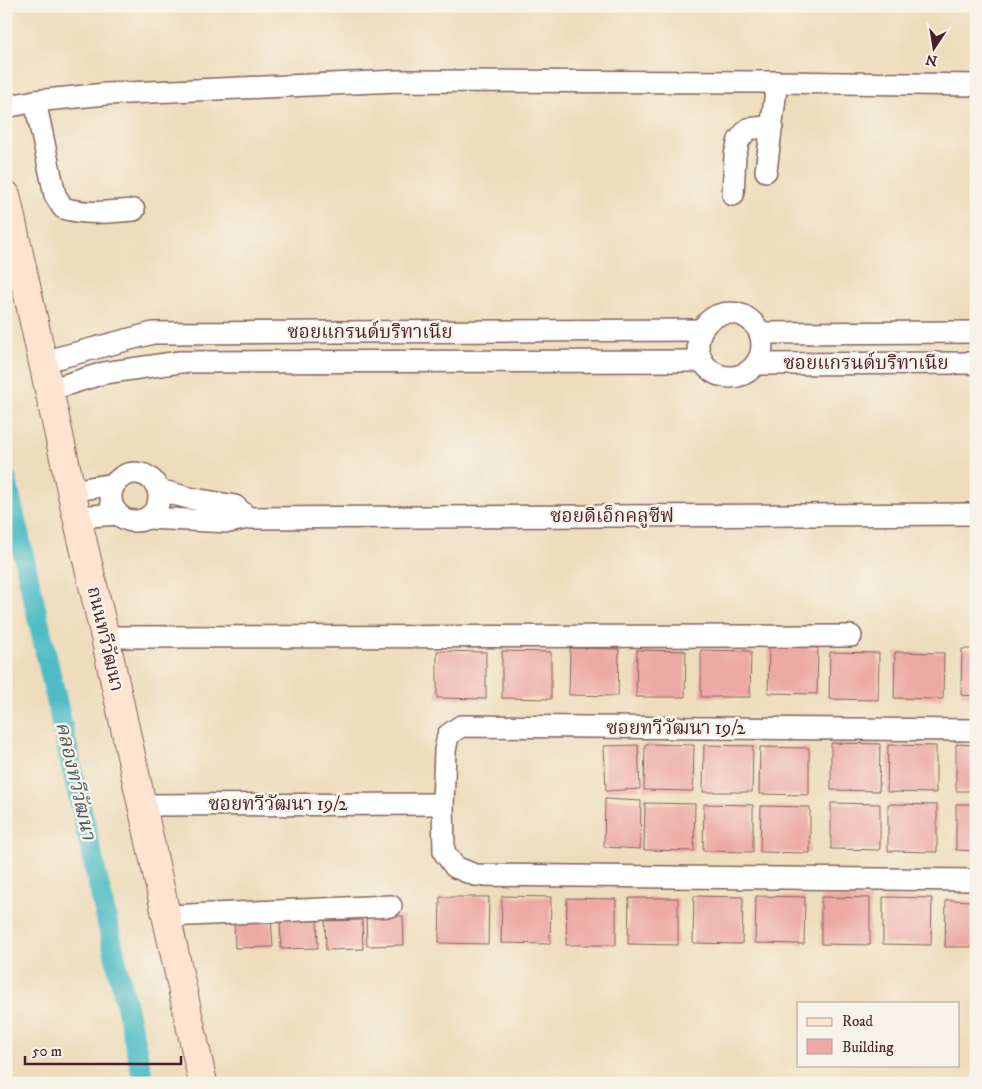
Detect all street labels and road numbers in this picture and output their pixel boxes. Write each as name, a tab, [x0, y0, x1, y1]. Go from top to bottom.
street label: ซอยแกรนด์บริทาเนีย	[287, 320, 453, 344]
street label: ซอยแกรนด์บริทาเนีย	[783, 351, 949, 375]
street label: ซอยดิเอ็กคลูซีฟ	[550, 505, 674, 528]
street label: ถนนทวีวัฒนา	[82, 584, 128, 694]
street label: ซอยทวีวัฒนา 19/2	[606, 717, 746, 740]
street label: ซอยทวีวัฒนา 19/2	[208, 793, 348, 816]

